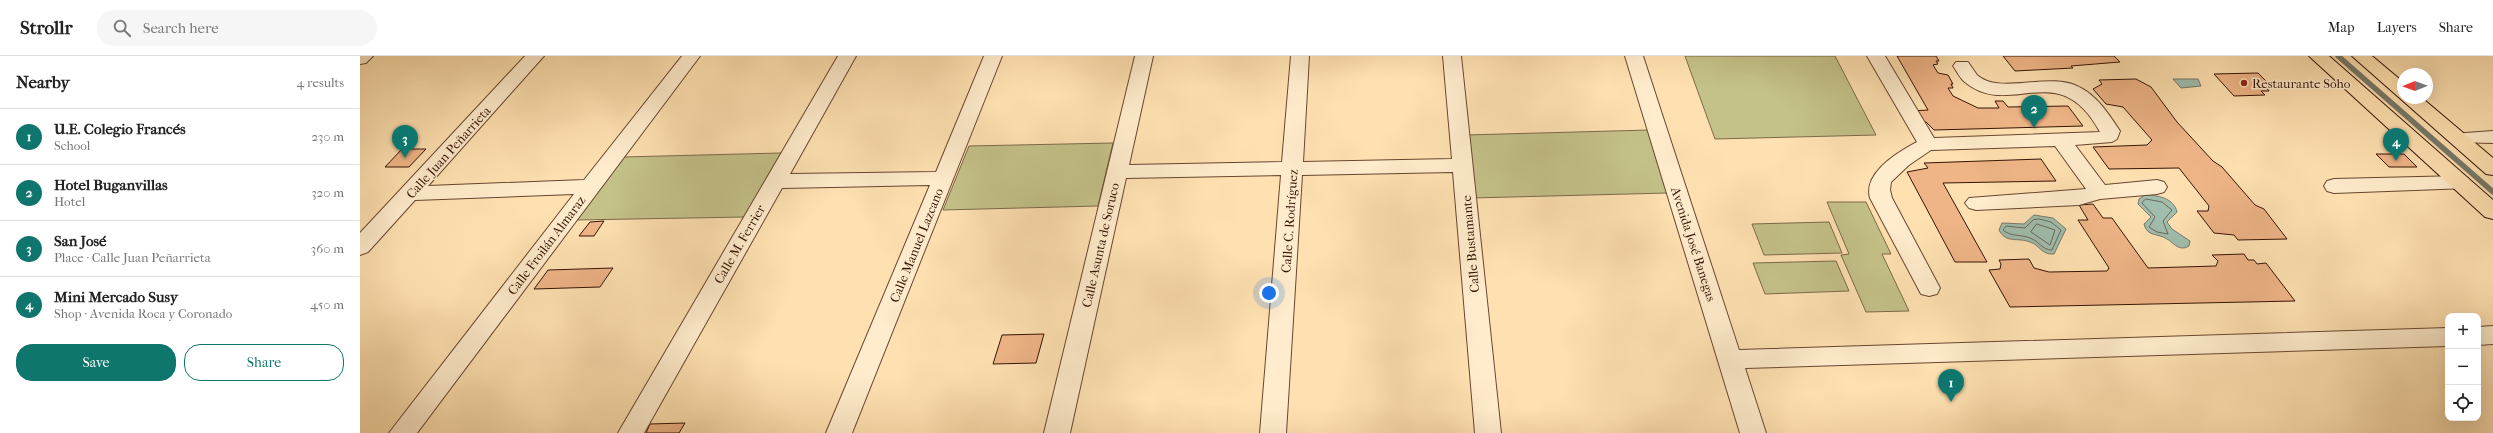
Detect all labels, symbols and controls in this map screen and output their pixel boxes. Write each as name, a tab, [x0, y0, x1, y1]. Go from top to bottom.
search box	[97, 10, 377, 46]
text: Strollr	[20, 17, 73, 39]
icon: search	[111, 17, 133, 39]
text: Search here	[143, 19, 219, 37]
text: Map	[2328, 19, 2355, 36]
text: Layers	[2377, 19, 2417, 36]
text: Share	[2439, 19, 2473, 36]
north arrow	[2397, 68, 2433, 104]
text: Nearby	[16, 72, 70, 92]
text: 4 results	[297, 75, 344, 90]
place label: Restaurante Soho	[2252, 76, 2351, 91]
marker: Restaurante Soho	[2239, 78, 2249, 88]
pin: 2	[2021, 95, 2047, 128]
street label: Calle Juan Peñarrieta	[403, 102, 494, 202]
text: U.E. Colegio Francés	[54, 120, 186, 138]
pin: 3	[392, 125, 418, 158]
pin: 4	[2383, 128, 2409, 161]
text: 1	[27, 129, 31, 144]
text: 230 m	[311, 129, 344, 144]
text: School	[54, 138, 90, 153]
street label: Calle C. Rodríguez	[1278, 168, 1301, 273]
text: Hotel Buganvillas	[54, 176, 168, 194]
street label: Calle Asunta de Soruco	[1079, 181, 1122, 309]
street label: Avenida José Banegas	[1668, 184, 1719, 303]
text: 2	[26, 185, 32, 200]
text: 320 m	[311, 185, 344, 200]
street label: Calle Manuel Lazcano	[887, 185, 946, 305]
street label: Calle Froilán Almaraz	[504, 193, 589, 298]
text: Hotel	[54, 194, 85, 209]
street label: Calle Bustamante	[1459, 194, 1482, 293]
street label: Calle M. Ferrier	[711, 202, 768, 286]
text: San José	[54, 232, 107, 250]
text: 3	[26, 241, 32, 256]
text: 360 m	[311, 241, 344, 256]
text: Place · Calle Juan Peñarrieta	[54, 250, 211, 265]
your location	[1259, 283, 1279, 303]
text: Mini Mercado Susy	[54, 288, 178, 306]
text: 4	[25, 297, 33, 312]
text: 450 m	[310, 297, 344, 312]
text: Shop · Avenida Roca y Coronado	[54, 306, 232, 321]
map controls	[2445, 313, 2481, 421]
button: +	[2445, 313, 2481, 349]
button: Save	[16, 344, 176, 381]
button: Share	[184, 344, 344, 381]
button: −	[2445, 349, 2481, 385]
pin: 1	[1938, 369, 1964, 402]
button: locate	[2445, 385, 2481, 421]

